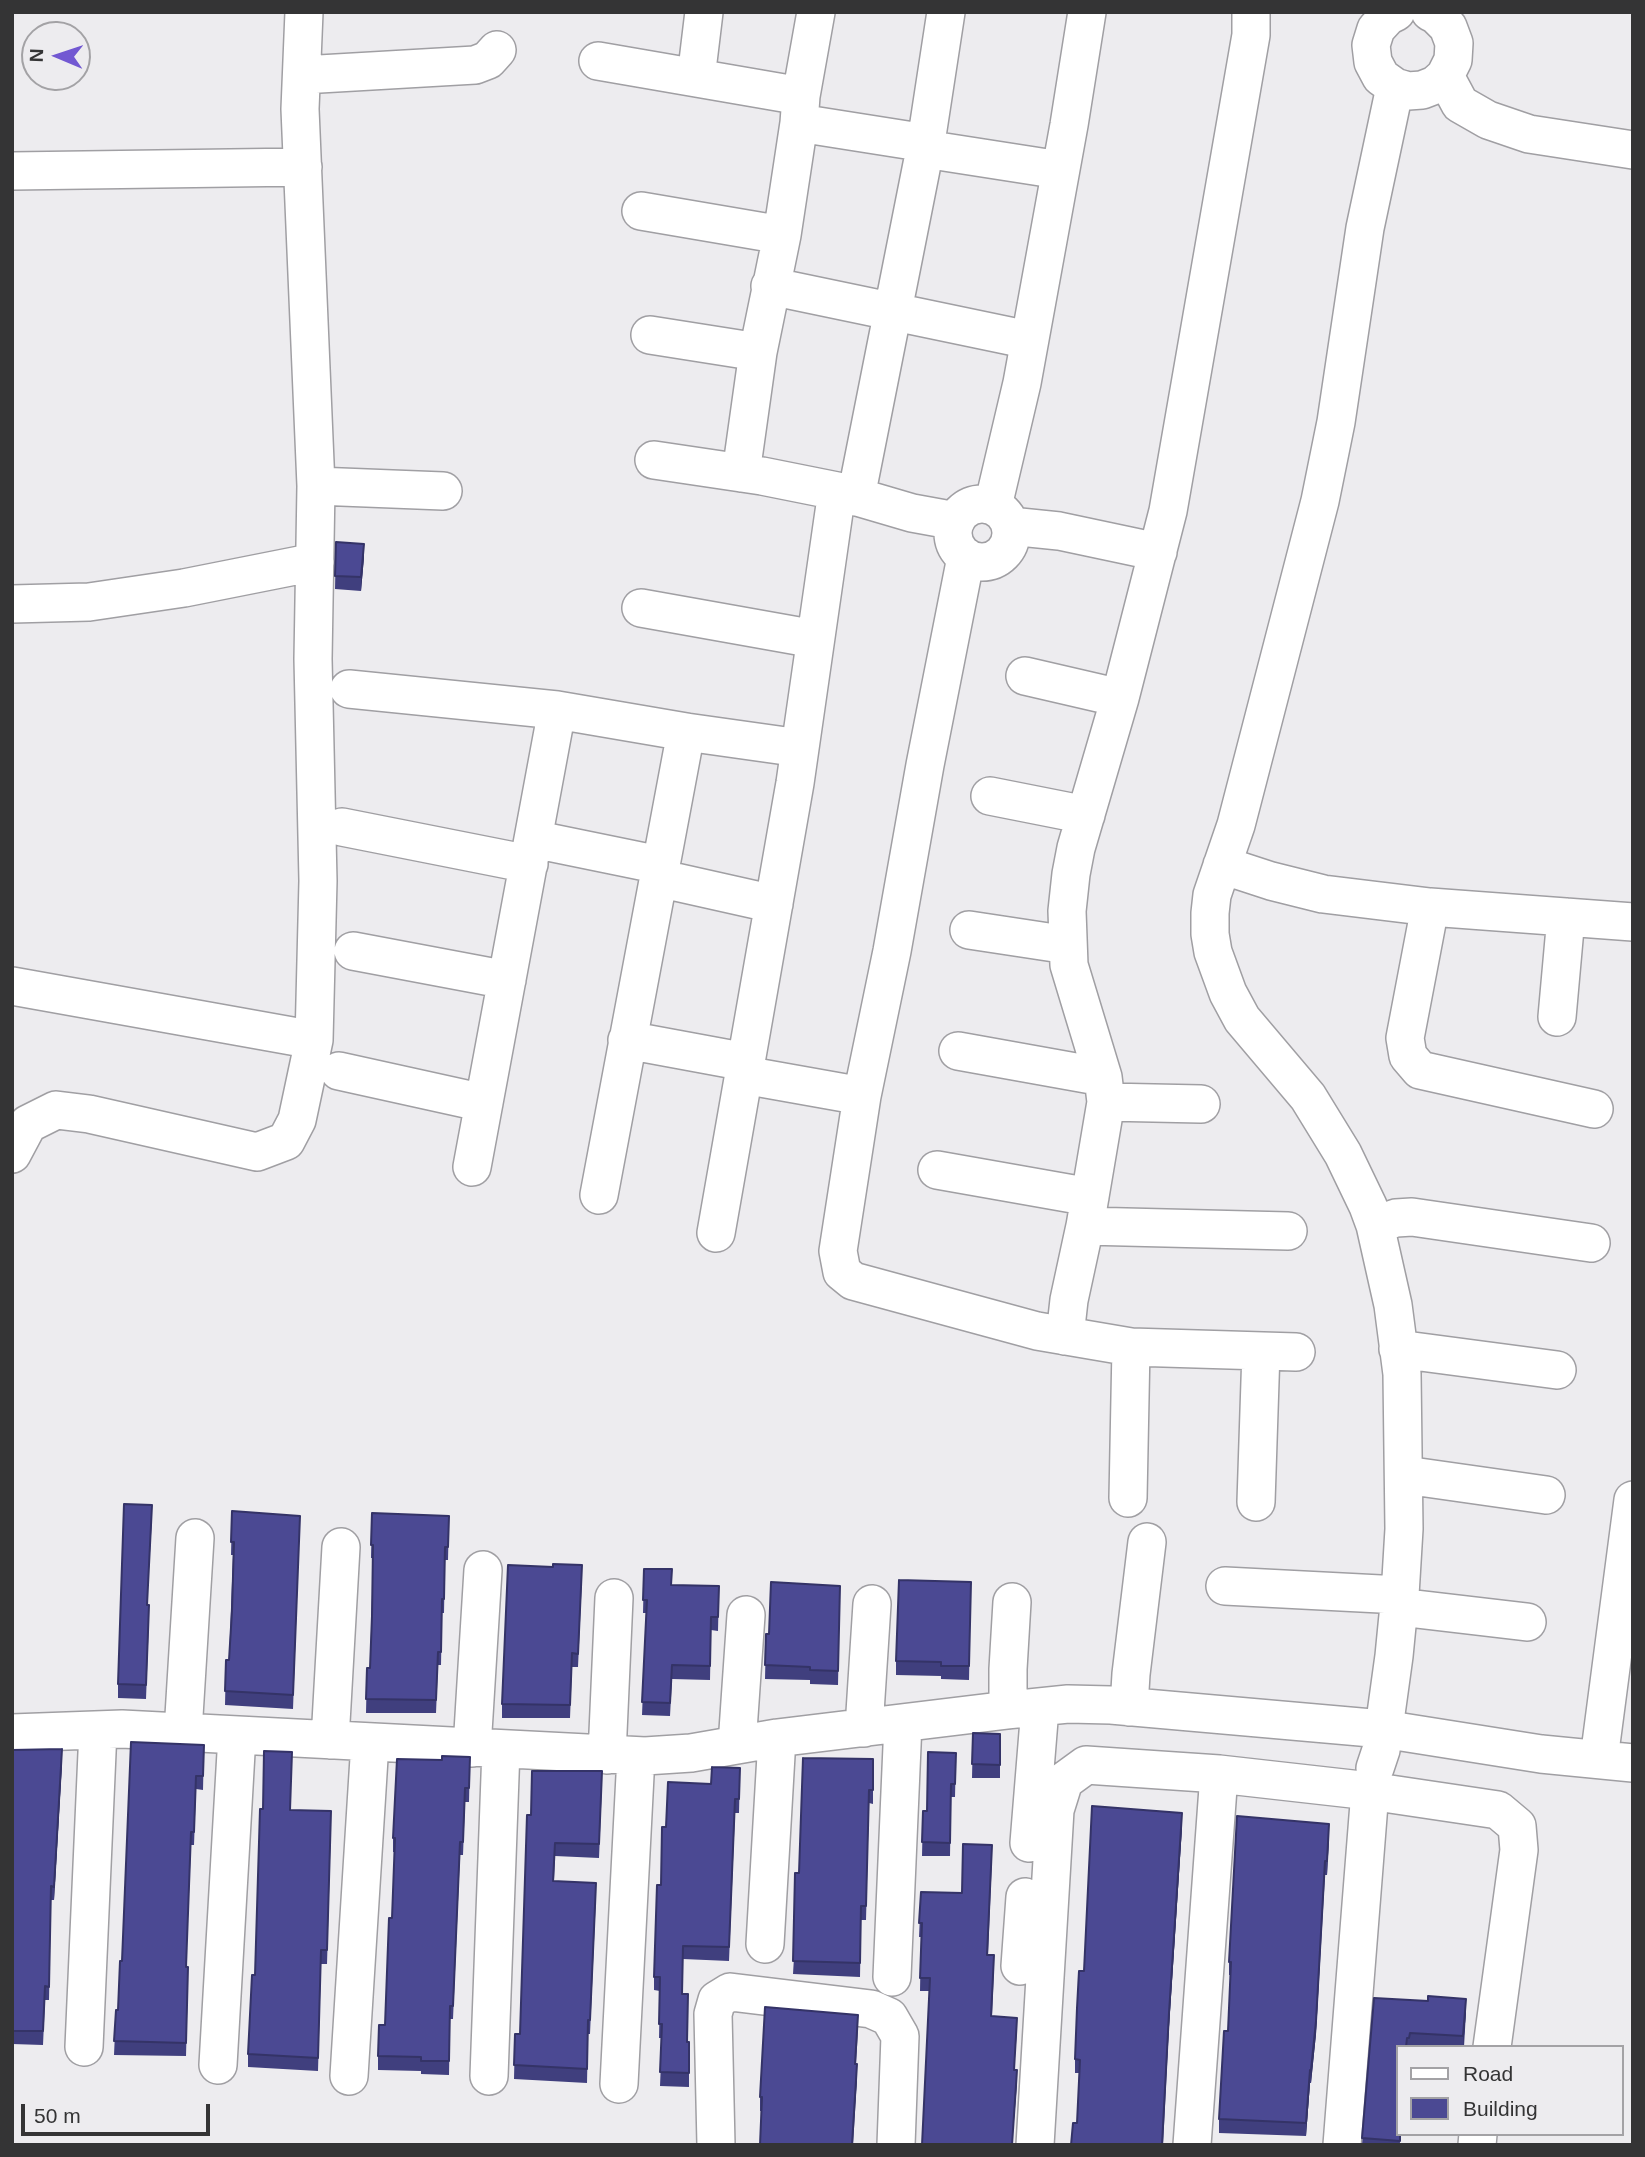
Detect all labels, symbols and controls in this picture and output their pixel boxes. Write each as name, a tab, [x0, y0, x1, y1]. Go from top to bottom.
north arrow	[21, 21, 91, 91]
text: N	[26, 48, 47, 63]
legend	[1396, 2045, 1624, 2136]
text: Road	[1463, 2062, 1513, 2085]
scale bar	[24, 2090, 214, 2134]
text: Building	[1463, 2097, 1538, 2120]
text: 50 m	[34, 2104, 81, 2127]

